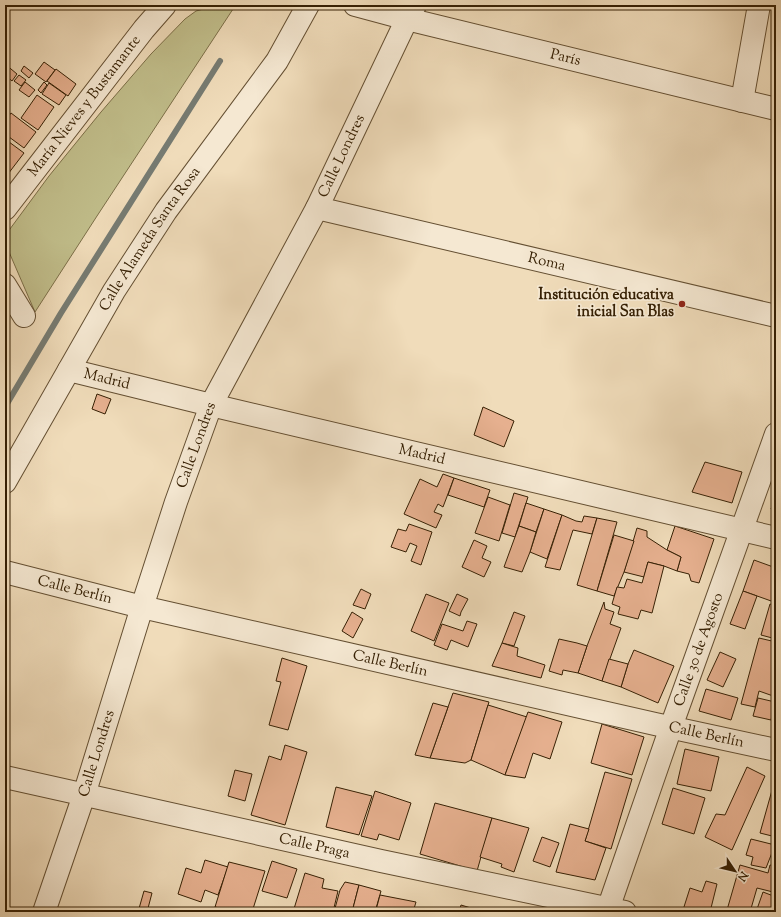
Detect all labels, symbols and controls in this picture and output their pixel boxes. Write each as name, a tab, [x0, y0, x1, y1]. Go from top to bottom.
street label: María Nieves y Bustamante	[23, 31, 146, 181]
street label: París	[548, 44, 583, 72]
street label: Calle Londres	[313, 111, 371, 201]
street label: Calle Alameda Santa Rosa	[94, 162, 206, 315]
street label: Roma	[526, 247, 568, 277]
place label: Institución educativa inicial San Blas	[538, 285, 674, 323]
marker: Institución educativa inicial San Blas	[677, 299, 687, 309]
street label: Madrid	[81, 363, 133, 395]
street label: Calle Londres	[171, 399, 222, 491]
street label: Madrid	[397, 439, 448, 470]
street label: Calle Berlín	[35, 570, 115, 610]
street label: Calle 30 de Agosto	[669, 590, 729, 709]
street label: Calle Berlín	[351, 645, 430, 682]
street label: Calle Londres	[73, 707, 120, 800]
street label: Calle Berlín	[667, 717, 746, 753]
street label: Calle Praga	[277, 828, 352, 864]
north arrow	[715, 851, 755, 891]
text: N	[733, 867, 752, 885]

